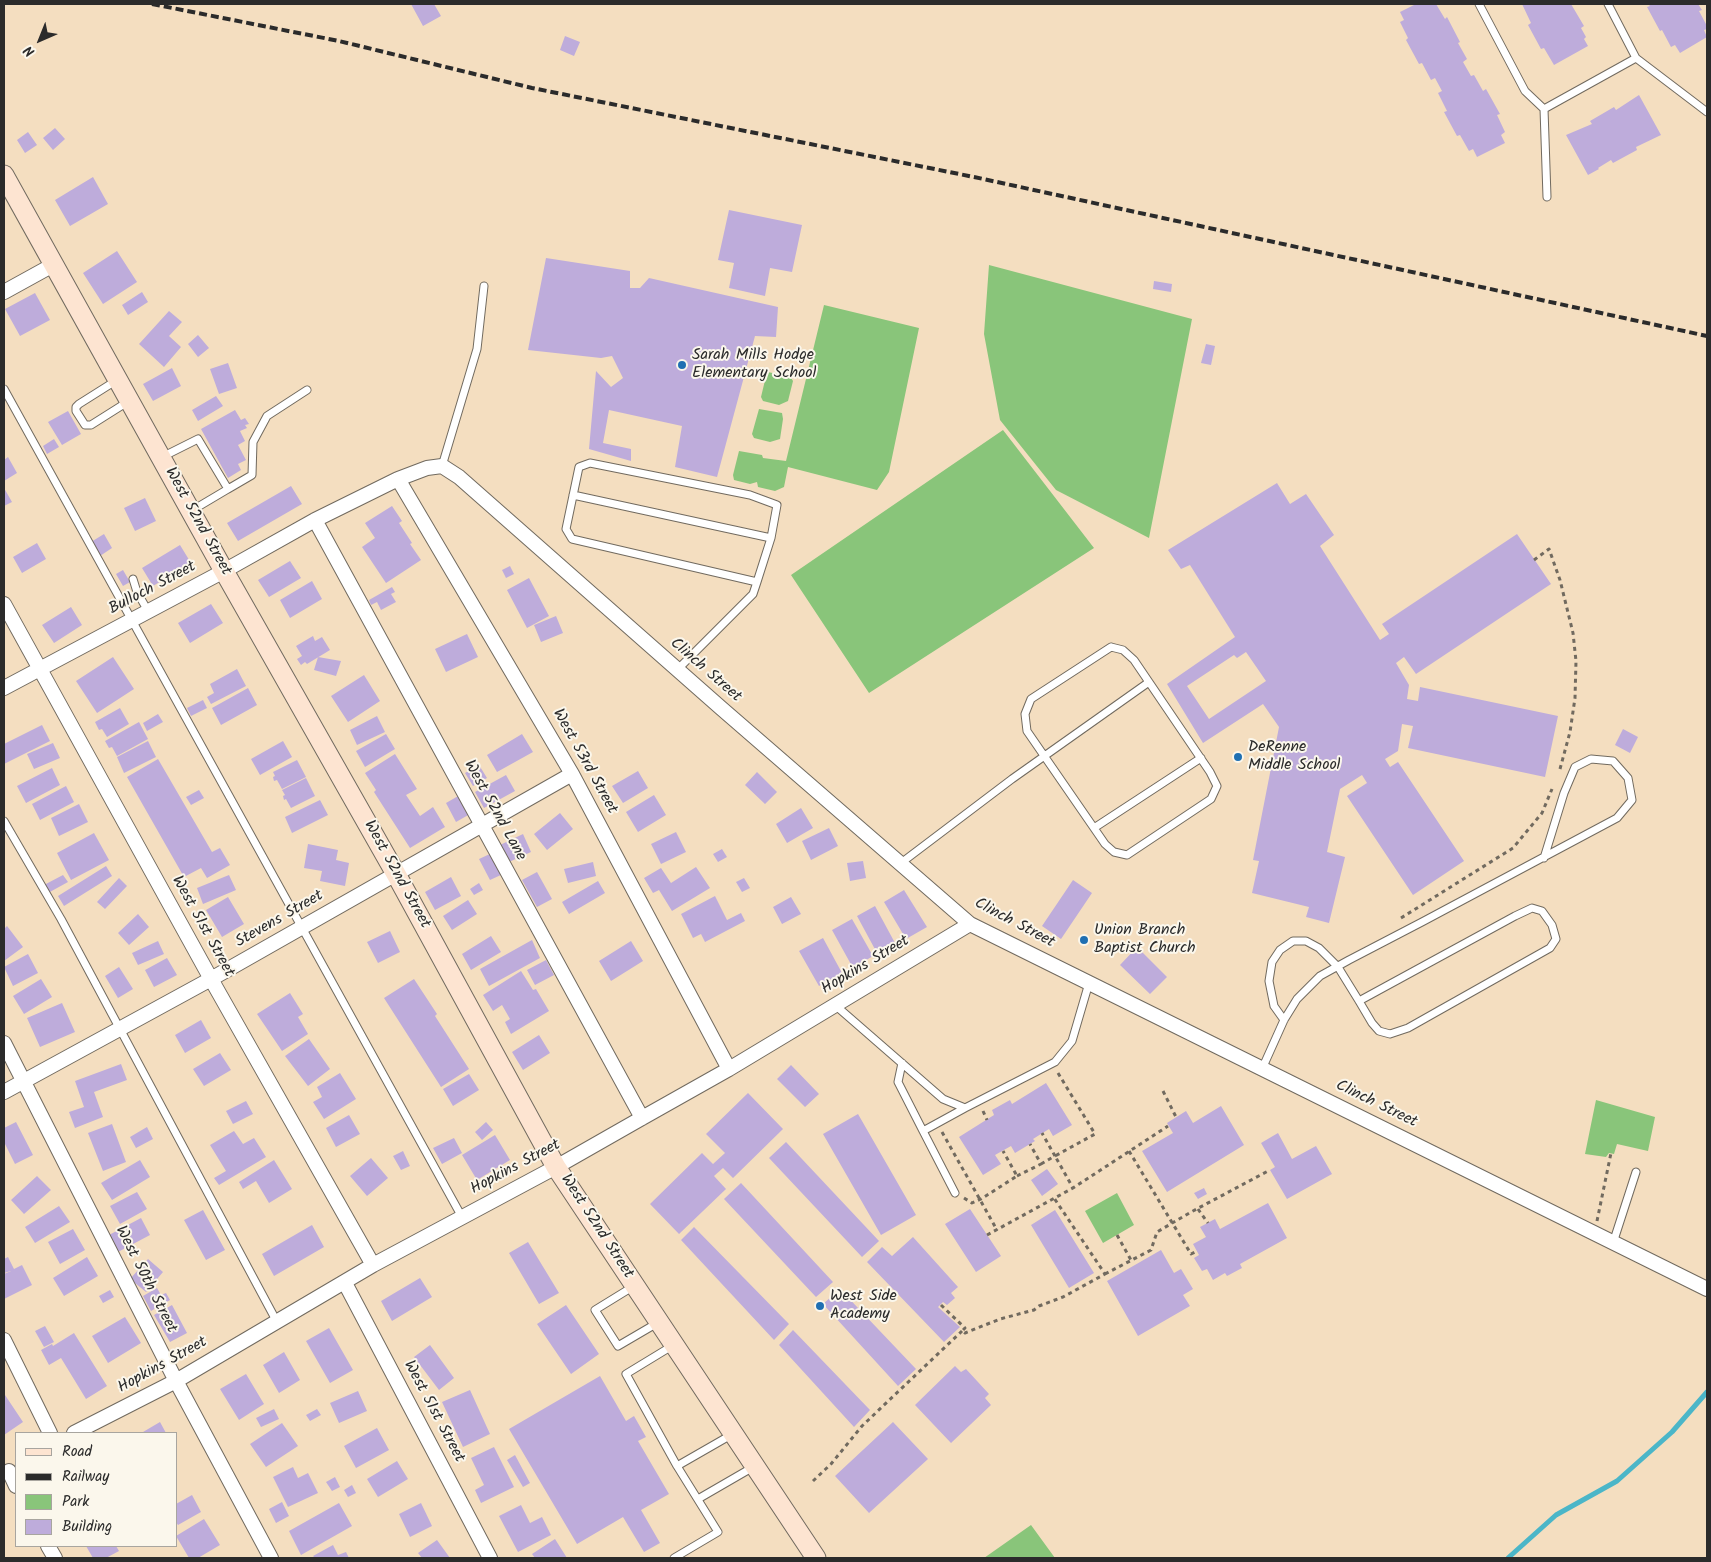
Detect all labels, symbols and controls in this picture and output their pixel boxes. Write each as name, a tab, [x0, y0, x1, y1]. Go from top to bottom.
north arrow	[15, 15, 65, 65]
text: N	[19, 40, 40, 62]
place label: Sarah Mills Hodge Elementary School	[692, 346, 816, 384]
marker: Sarah Mills Hodge Elementary School	[676, 359, 688, 371]
street label: West 52nd Street	[159, 465, 235, 579]
street label: Bulloch Street	[106, 558, 200, 620]
street label: Clinch Street	[665, 635, 745, 707]
street label: West 53rd Street	[547, 706, 621, 818]
place label: DeRenne Middle School	[1248, 738, 1341, 776]
marker: DeRenne Middle School	[1232, 751, 1244, 763]
street label: West 52nd Lane	[458, 757, 530, 865]
street label: West 52nd Street	[358, 818, 434, 932]
street label: West 51st Street	[166, 873, 238, 981]
street label: Stevens Street	[233, 887, 327, 953]
street label: Clinch Street	[970, 895, 1058, 953]
place label: Union Branch Baptist Church	[1094, 921, 1196, 959]
street label: Hopkins Street	[819, 932, 913, 1000]
marker: Union Branch Baptist Church	[1078, 934, 1090, 946]
street label: Clinch Street	[1332, 1077, 1420, 1133]
street label: Hopkins Street	[468, 1136, 564, 1200]
street label: West 52nd Street	[555, 1171, 637, 1283]
street label: West 50th Street	[110, 1223, 180, 1337]
place label: West Side Academy	[830, 1287, 897, 1325]
marker: West Side Academy	[814, 1300, 826, 1312]
street label: Hopkins Street	[115, 1334, 211, 1398]
street label: West 51st Street	[398, 1358, 468, 1466]
legend	[15, 1432, 178, 1547]
text: Road	[62, 1440, 92, 1464]
text: Railway	[62, 1465, 109, 1489]
text: Park	[62, 1490, 89, 1514]
text: Building	[62, 1515, 112, 1539]

